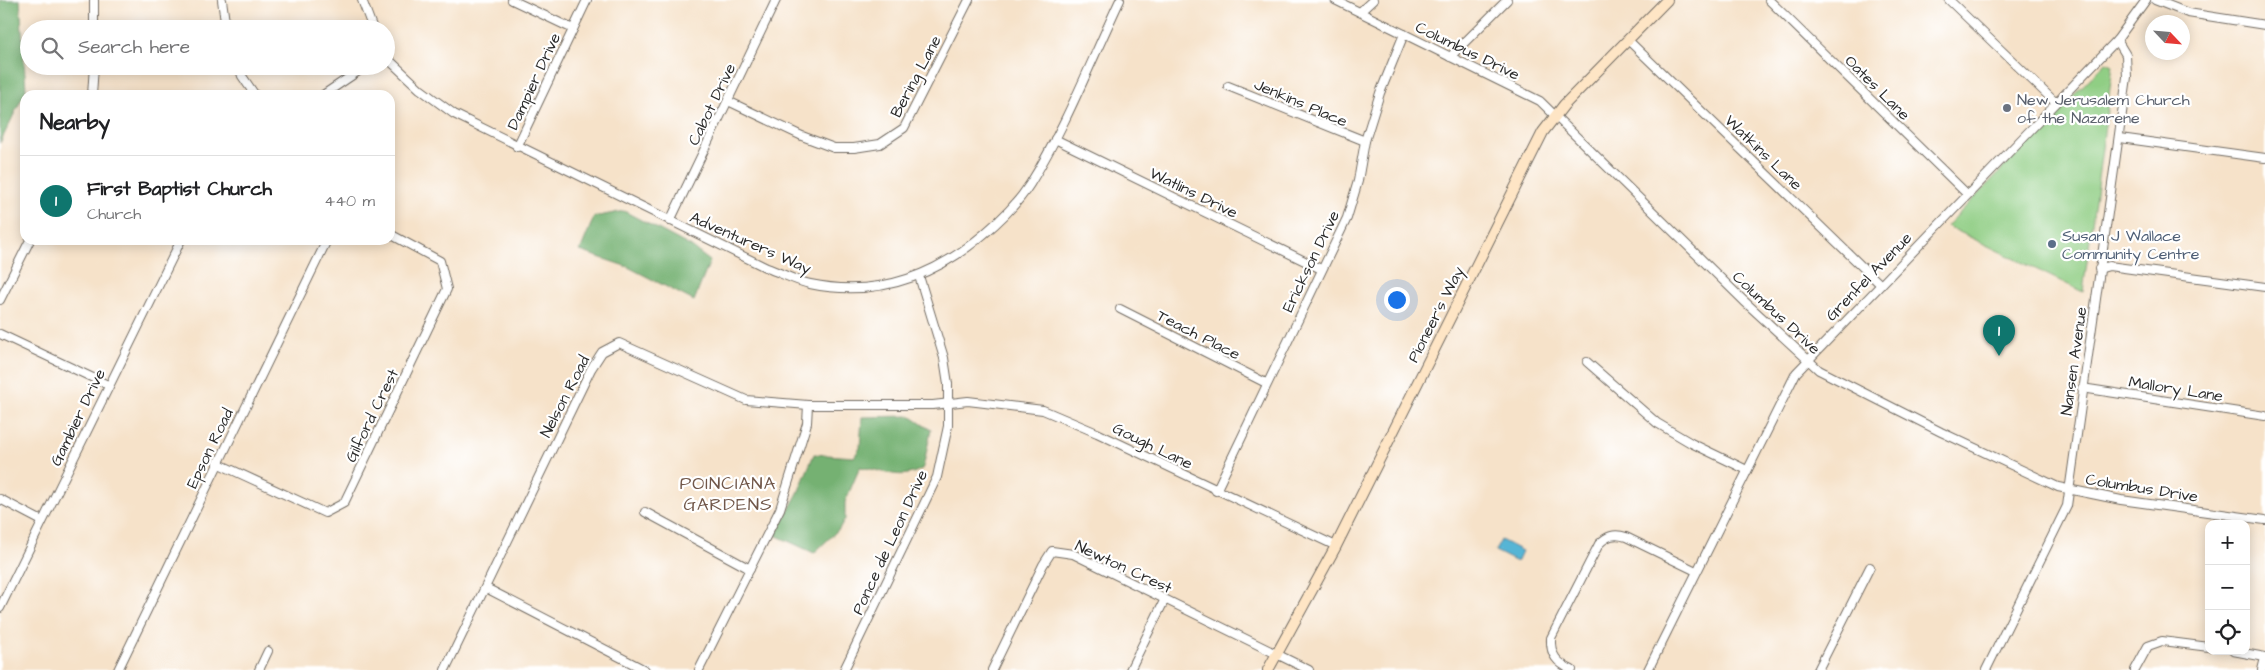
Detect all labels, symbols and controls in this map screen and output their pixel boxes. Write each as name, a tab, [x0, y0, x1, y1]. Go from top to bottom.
north arrow	[2145, 15, 2190, 60]
street label: Columbus Drive	[1412, 16, 1524, 86]
search box	[20, 20, 395, 75]
street label: Dampier Drive	[502, 29, 566, 134]
street label: Bering Lane	[885, 31, 948, 122]
icon: search	[38, 34, 66, 62]
text: Search here	[78, 34, 190, 61]
street label: Oates Lane	[1840, 50, 1915, 126]
street label: Cabot Drive	[683, 59, 741, 149]
street label: Jenkins Place	[1251, 73, 1351, 133]
place label: New Jerusalem Church of the Nazarene	[2017, 89, 2190, 129]
marker: New Jerusalem Church of the Nazarene	[2001, 102, 2013, 114]
text: Nearby	[40, 108, 110, 137]
street label: Watkins Lane	[1720, 110, 1807, 196]
street label: Watlins Drive	[1146, 162, 1242, 224]
text: First Baptist Church	[87, 176, 272, 203]
text: 1	[55, 190, 57, 212]
text: 440 m	[324, 190, 375, 212]
text: Church	[87, 203, 141, 225]
street label: Adventurers Way	[686, 206, 815, 281]
street label: Erickson Drive	[1277, 207, 1345, 316]
place label: Susan J Wallace Community Centre	[2062, 225, 2200, 266]
street label: Grenfel Avenue	[1821, 227, 1917, 326]
marker: Susan J Wallace Community Centre	[2046, 238, 2058, 250]
street label: Pioneer's Way	[1402, 263, 1470, 367]
street label: Columbus Drive	[1727, 266, 1826, 360]
your location	[1384, 287, 1410, 313]
street label: Teach Place	[1153, 304, 1244, 365]
street label: Nansen Avenue	[2055, 305, 2093, 417]
pin: 1	[1983, 315, 2015, 356]
street label: Nelson Road	[535, 352, 595, 441]
street label: Gambier Drive	[45, 365, 111, 470]
street label: Gilford Crest	[340, 365, 404, 466]
street label: Mallory Lane	[2127, 371, 2225, 408]
street label: Epson Road	[181, 405, 239, 492]
street label: Gough Lane	[1108, 417, 1197, 476]
street label: Ponce de Leon Drive	[847, 466, 933, 618]
street label: Columbus Drive	[2084, 468, 2200, 508]
district label: POINCIANA GARDENS	[680, 471, 776, 517]
map controls	[2205, 520, 2250, 655]
button: +	[2205, 520, 2250, 565]
street label: Newton Crest	[1071, 535, 1176, 599]
button: −	[2205, 565, 2250, 610]
button: locate	[2205, 610, 2250, 655]

